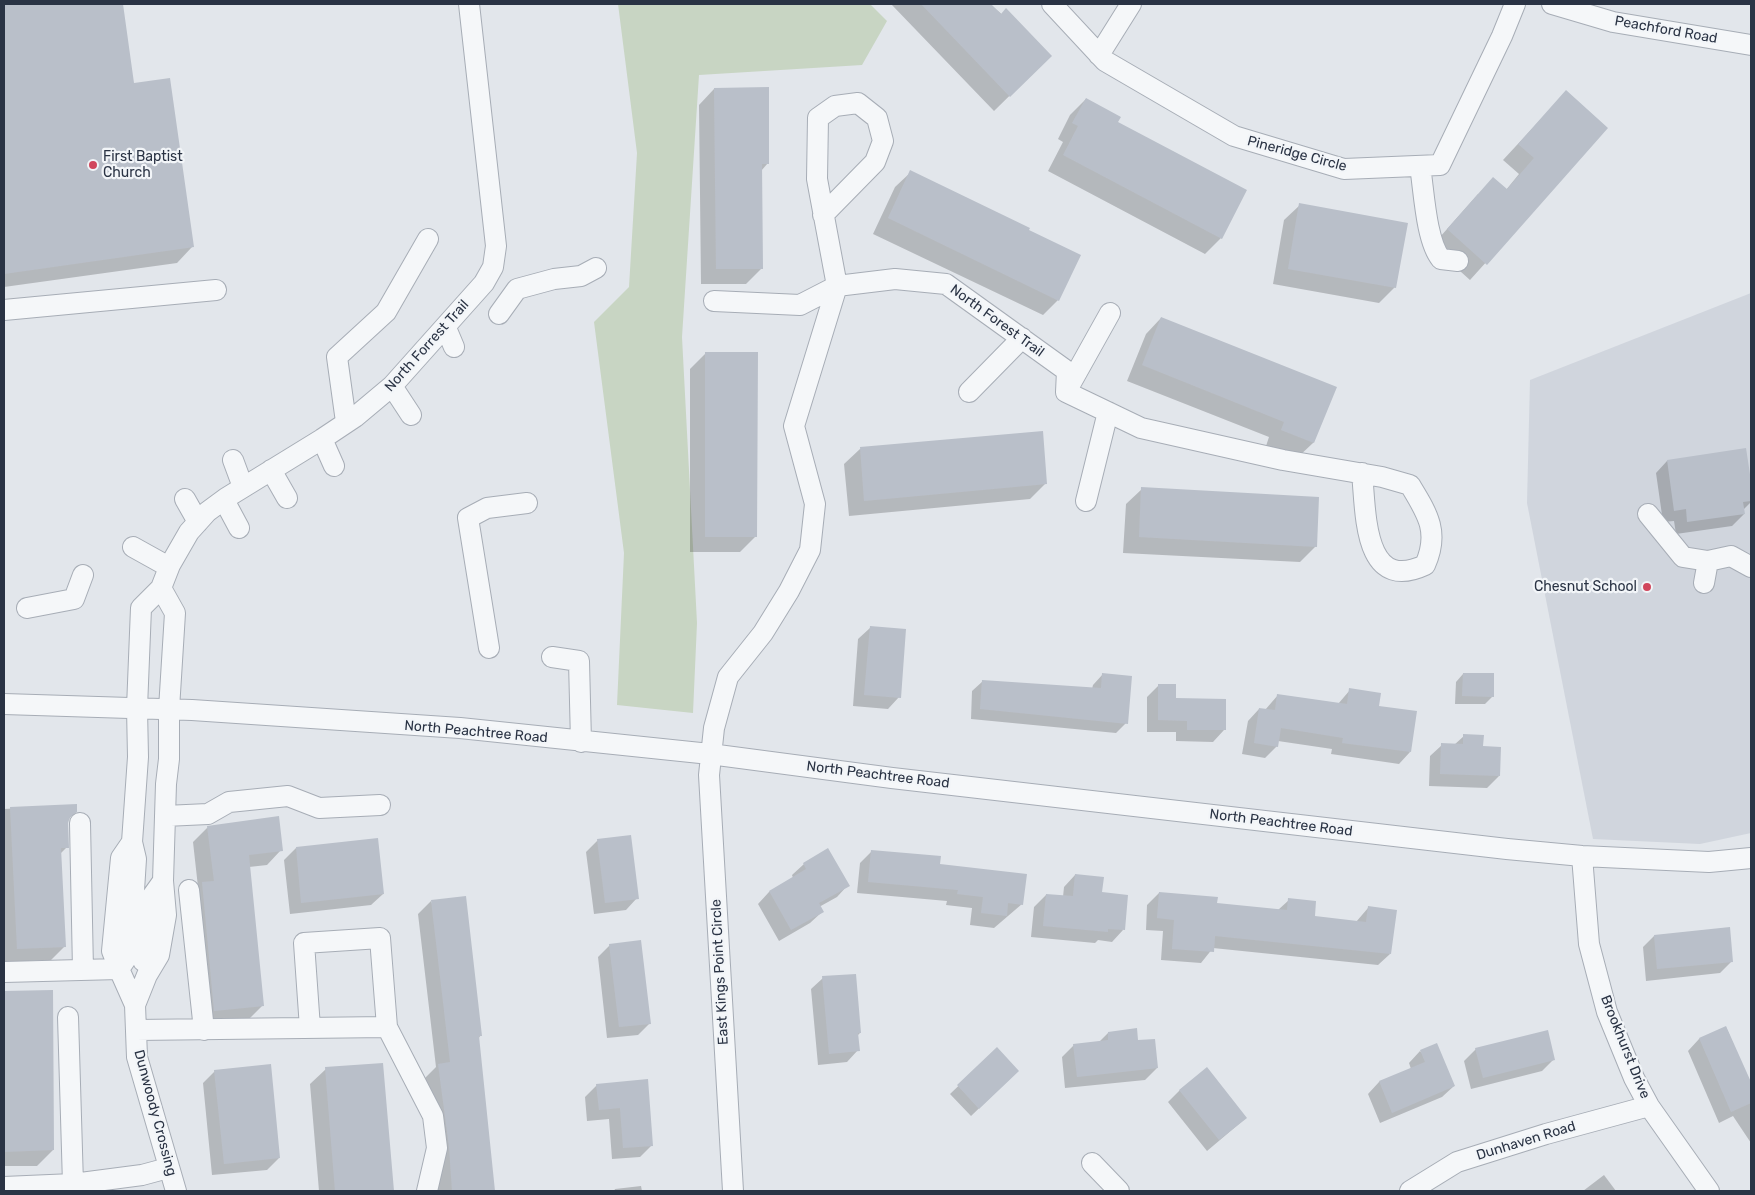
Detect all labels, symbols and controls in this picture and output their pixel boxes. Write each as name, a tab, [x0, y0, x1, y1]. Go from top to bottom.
street label: Peachford Road	[1613, 13, 1719, 47]
street label: Pineridge Circle	[1245, 133, 1349, 175]
place label: First Baptist Church	[103, 149, 183, 182]
marker: First Baptist Church	[87, 159, 99, 171]
street label: North Forest Trail	[947, 281, 1047, 361]
street label: North Forrest Trail	[381, 297, 473, 395]
place label: Chesnut School	[1534, 579, 1637, 595]
marker: Chesnut School	[1641, 581, 1653, 593]
street label: North Peachtree Road	[404, 717, 548, 747]
street label: North Peachtree Road	[805, 758, 951, 792]
street label: North Peachtree Road	[1208, 806, 1354, 840]
street label: East Kings Point Circle	[708, 899, 732, 1045]
street label: Brookhurst Drive	[1597, 993, 1653, 1101]
street label: Dunwoody Crossing	[130, 1048, 180, 1178]
street label: Dunhaven Road	[1474, 1118, 1578, 1164]

